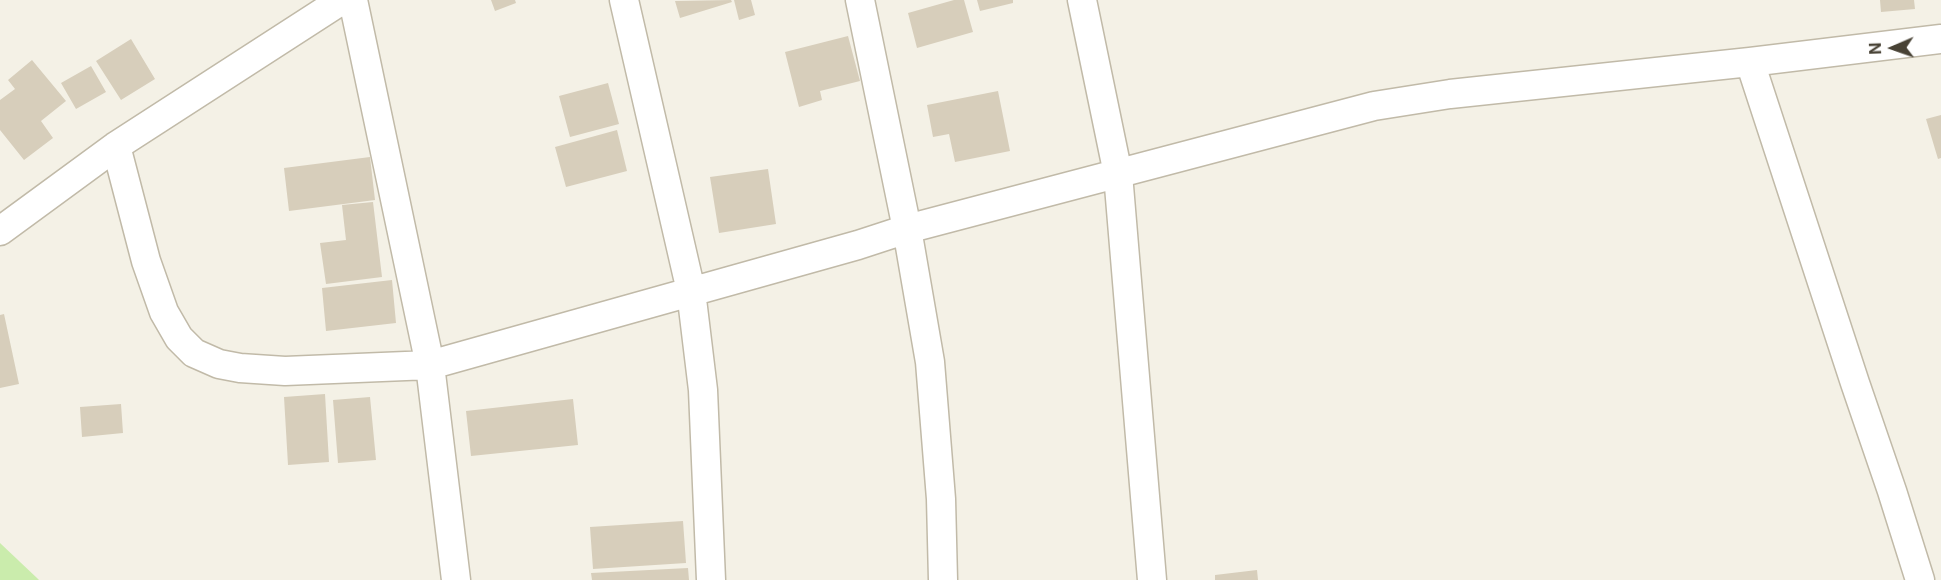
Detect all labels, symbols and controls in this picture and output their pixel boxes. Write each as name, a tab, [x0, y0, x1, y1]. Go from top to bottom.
north arrow	[1863, 18, 1923, 78]
text: N	[1865, 42, 1885, 55]

